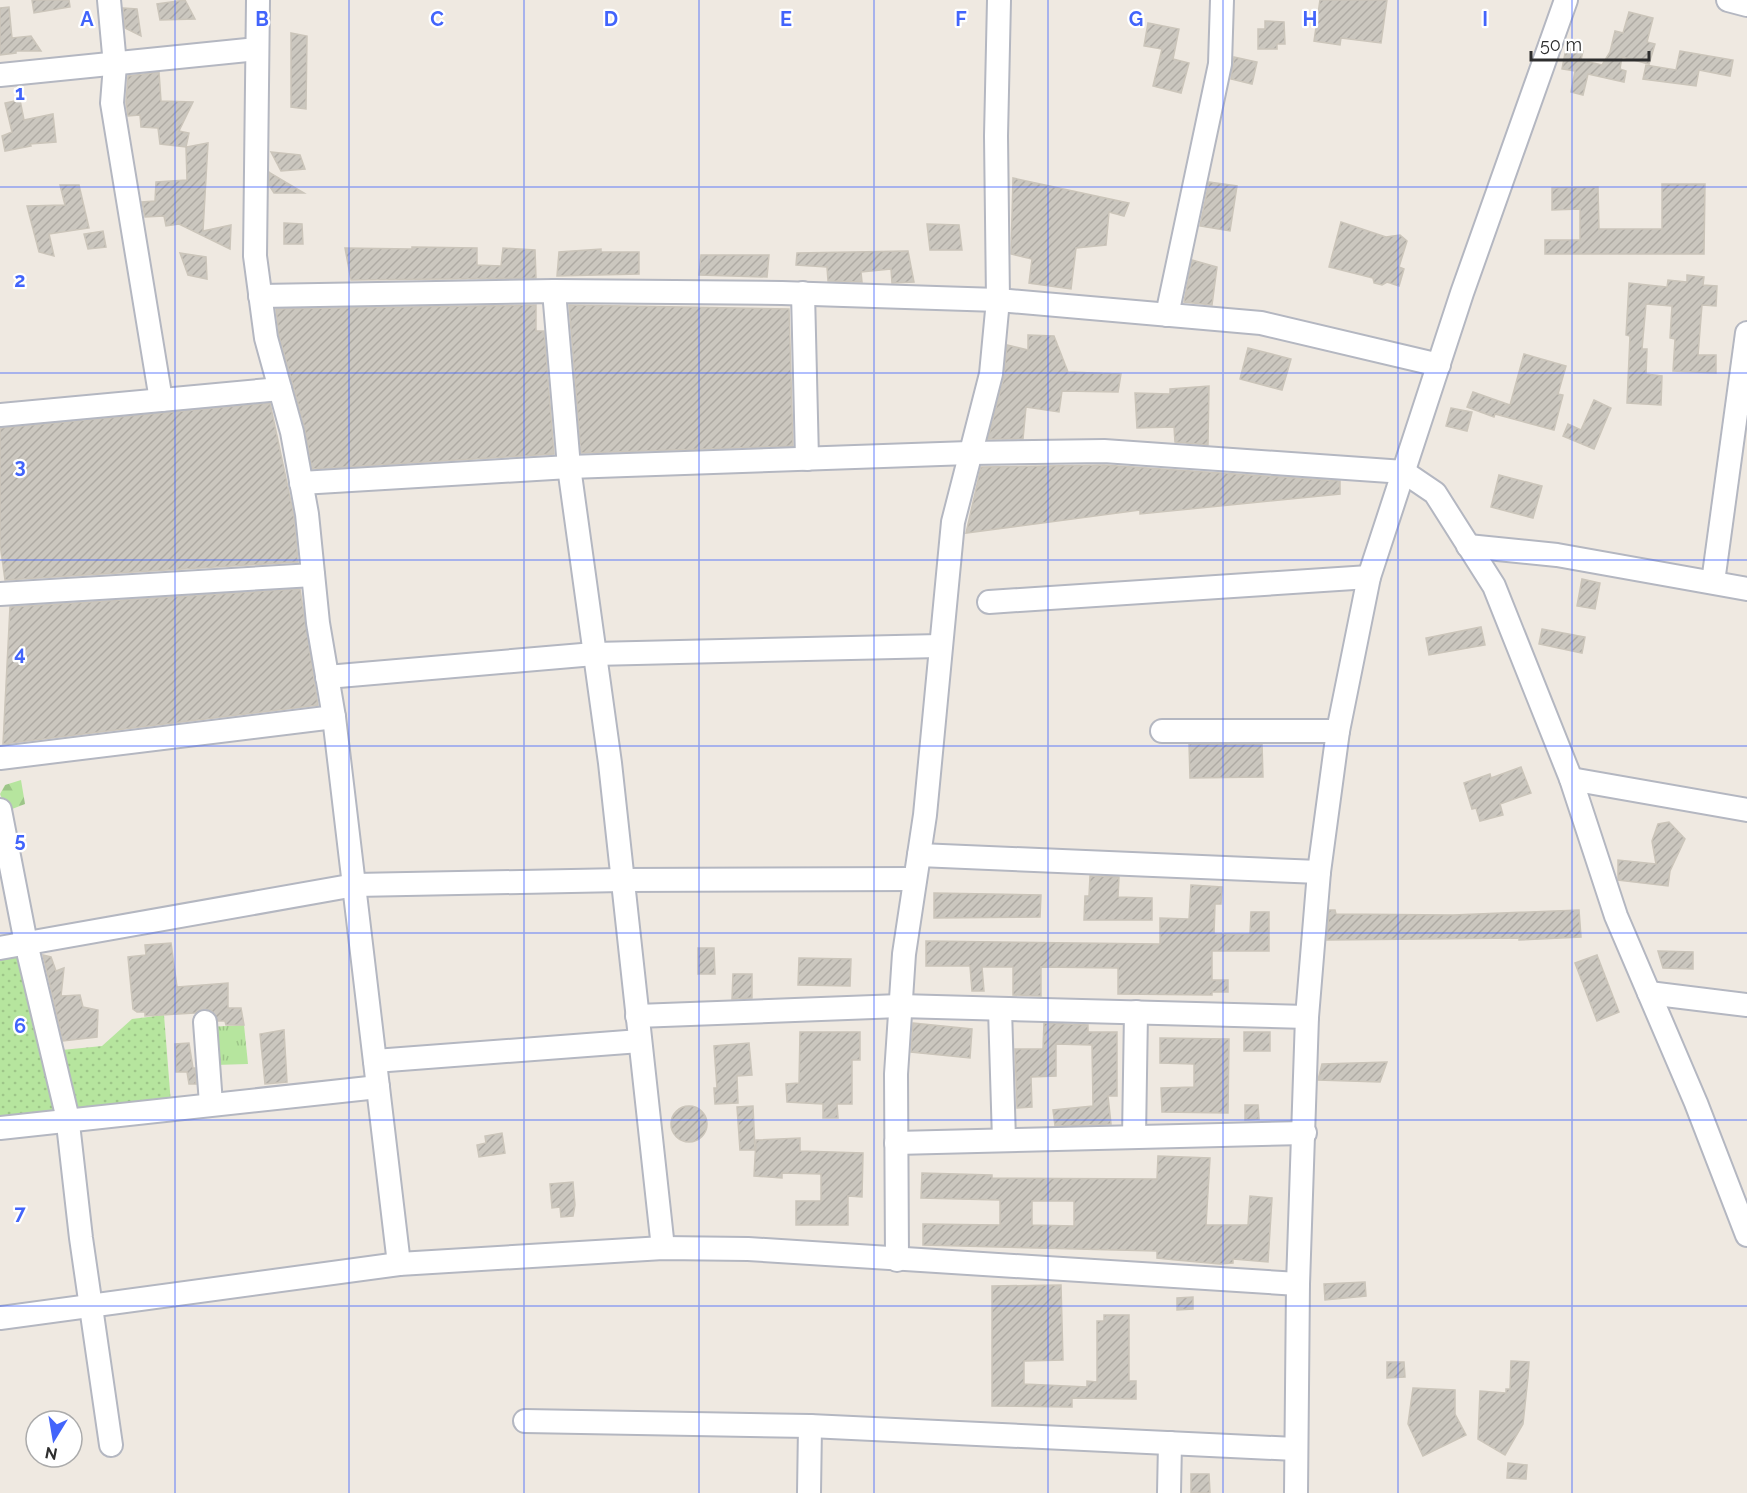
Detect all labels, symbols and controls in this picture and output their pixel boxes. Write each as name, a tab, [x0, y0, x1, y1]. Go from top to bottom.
text: A	[80, 7, 94, 31]
text: B	[255, 7, 269, 31]
text: C	[430, 7, 444, 31]
text: D	[604, 7, 618, 31]
text: E	[780, 7, 792, 31]
text: F	[955, 7, 967, 31]
text: G	[1129, 7, 1143, 31]
text: H	[1303, 7, 1317, 31]
text: I	[1482, 7, 1488, 31]
scale bar	[1531, 24, 1650, 62]
text: 50 m	[1540, 34, 1582, 55]
text: 1	[15, 81, 25, 105]
text: 2	[14, 268, 26, 292]
text: 3	[14, 454, 26, 478]
text: 4	[14, 641, 26, 665]
text: 5	[14, 828, 26, 852]
text: 6	[14, 1014, 26, 1038]
text: 7	[14, 1201, 26, 1225]
north arrow	[24, 1409, 84, 1469]
text: N	[43, 1443, 59, 1464]

